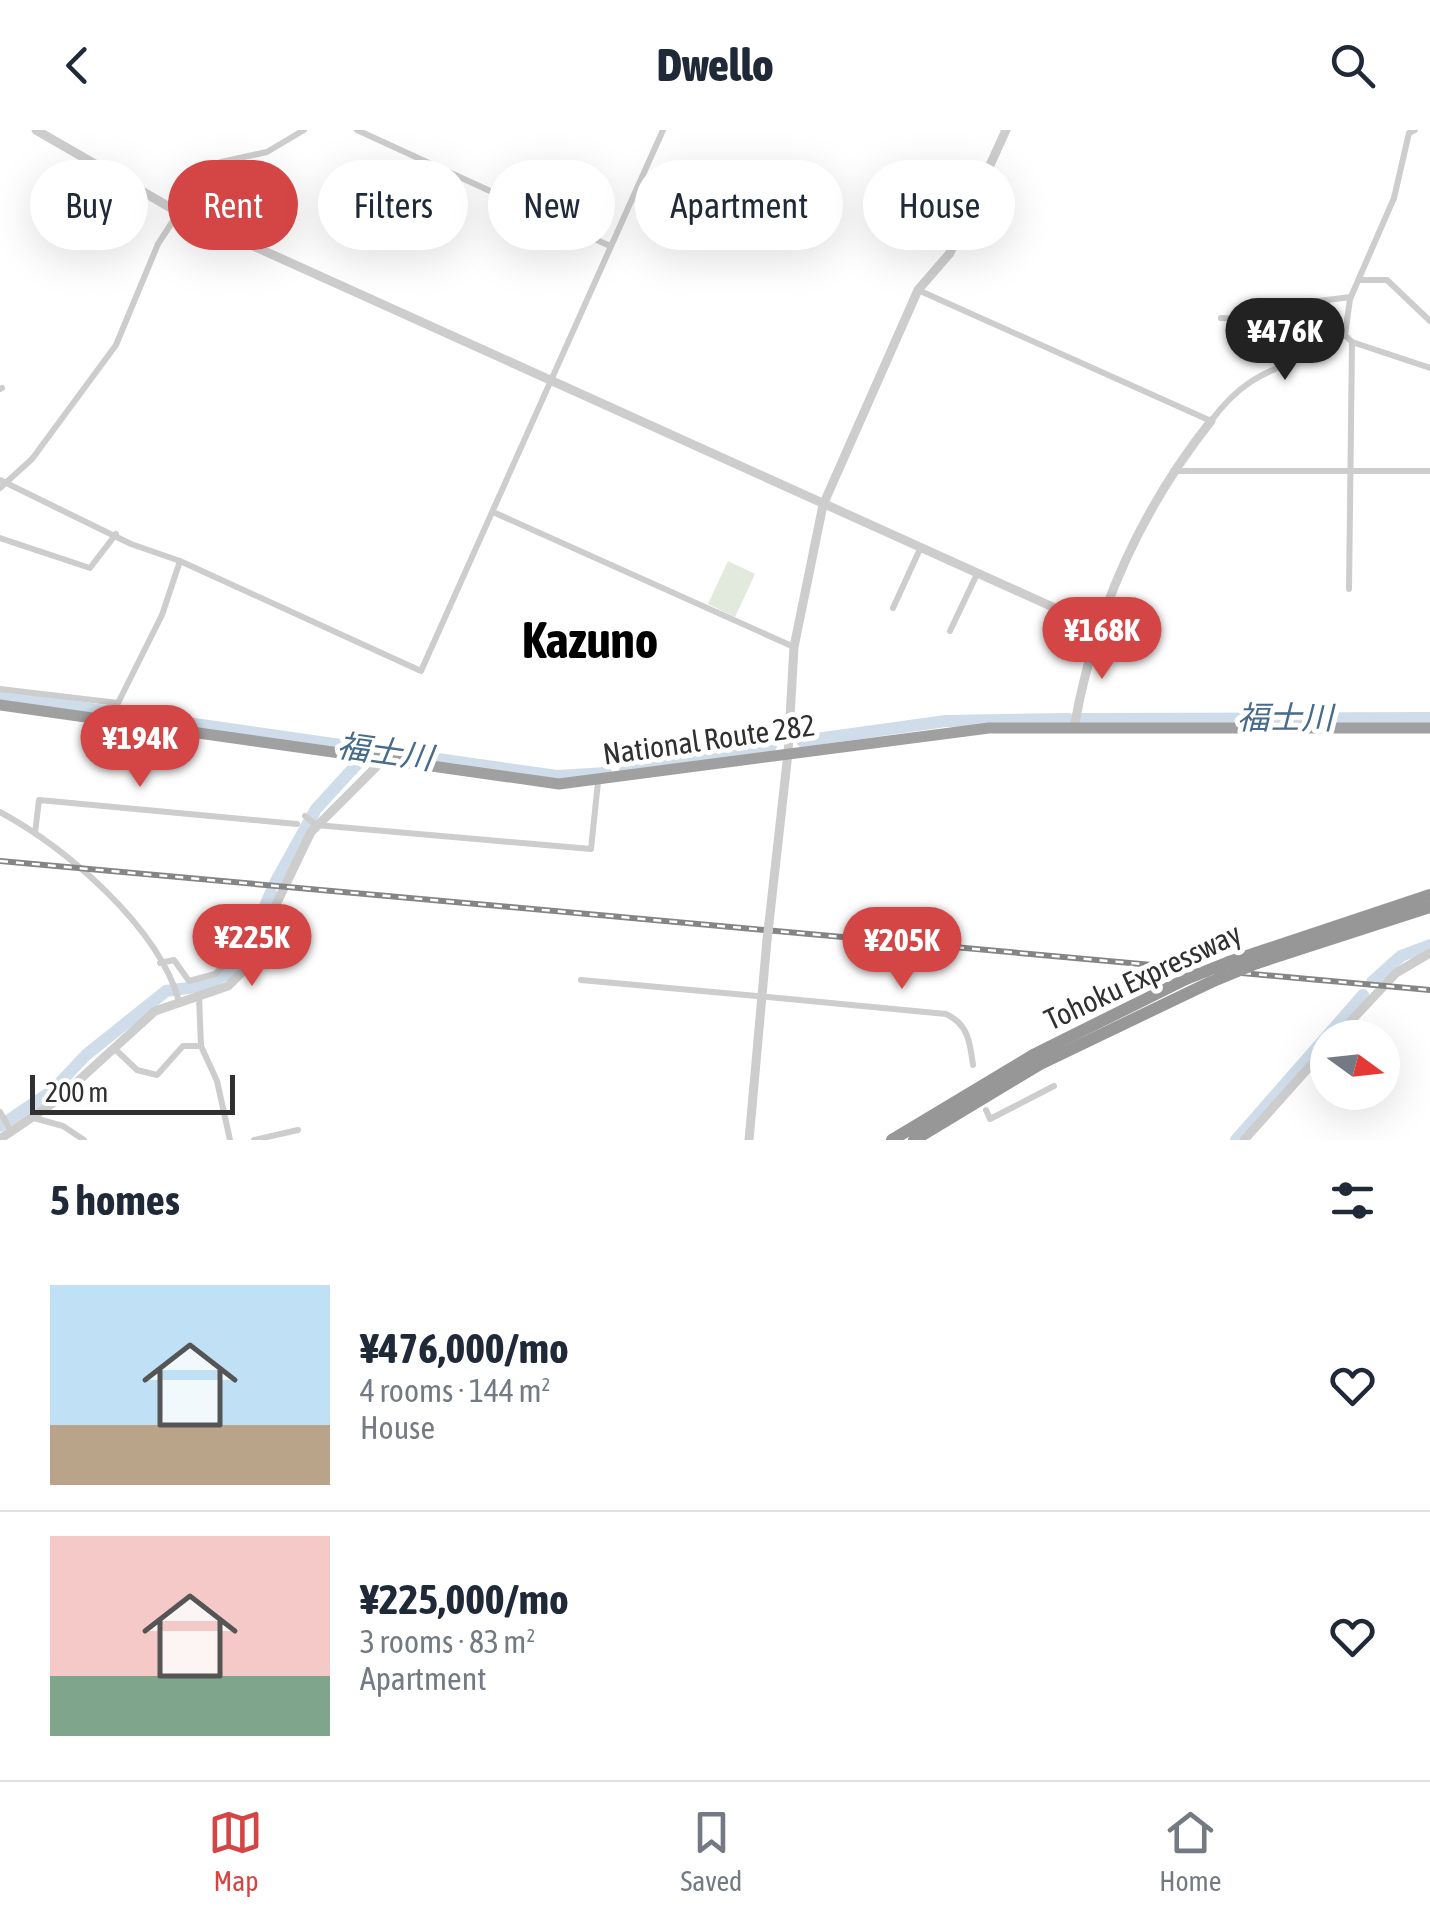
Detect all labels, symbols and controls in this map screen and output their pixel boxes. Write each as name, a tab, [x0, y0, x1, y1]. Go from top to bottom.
icon: back	[50, 38, 105, 93]
icon: search	[1325, 38, 1380, 93]
text: Dwello	[657, 39, 773, 91]
chip: Buy	[30, 160, 148, 250]
chip: Rent	[168, 160, 298, 250]
chip: Filters	[318, 160, 468, 250]
chip: New	[488, 160, 615, 250]
chip: Apartment	[635, 160, 843, 250]
chip: House	[863, 160, 1015, 250]
pin: ¥476K	[1215, 298, 1355, 383]
text: ¥476K	[1247, 312, 1323, 349]
pin: ¥168K	[1032, 597, 1172, 682]
district label: Kazuno	[522, 611, 658, 669]
text: ¥168K	[1064, 611, 1140, 648]
water label: 福士川	[1237, 699, 1336, 736]
pin: ¥194K	[70, 705, 210, 790]
street label: National Route 282	[601, 707, 817, 771]
text: ¥194K	[102, 719, 178, 756]
water label: 福士川	[335, 727, 438, 777]
pin: ¥225K	[182, 904, 322, 989]
pin: ¥205K	[832, 907, 972, 992]
street label: Tohoku Expressway	[1039, 916, 1246, 1036]
text: ¥225K	[214, 918, 290, 955]
text: ¥205K	[864, 921, 940, 958]
north arrow	[1310, 1020, 1400, 1110]
map controls	[1310, 1020, 1400, 1110]
scale bar	[30, 1070, 235, 1114]
text: 200 m	[45, 1076, 108, 1108]
icon: filters	[1325, 1173, 1380, 1228]
text: 5 homes	[50, 1176, 180, 1224]
text: ¥476,000/mo	[360, 1324, 569, 1372]
icon: home	[130, 1325, 250, 1445]
icon: heart	[1325, 1358, 1380, 1413]
text: 4 rooms · 144 m²	[360, 1372, 550, 1409]
text: House	[360, 1409, 435, 1446]
text: ¥225,000/mo	[360, 1575, 569, 1623]
icon: home	[130, 1576, 250, 1696]
icon: heart	[1325, 1609, 1380, 1664]
text: 3 rooms · 83 m²	[360, 1623, 535, 1660]
text: Apartment	[360, 1660, 486, 1697]
tab: Map	[208, 1805, 263, 1897]
tab: Saved	[680, 1805, 742, 1897]
tab: Home	[1159, 1805, 1222, 1897]

